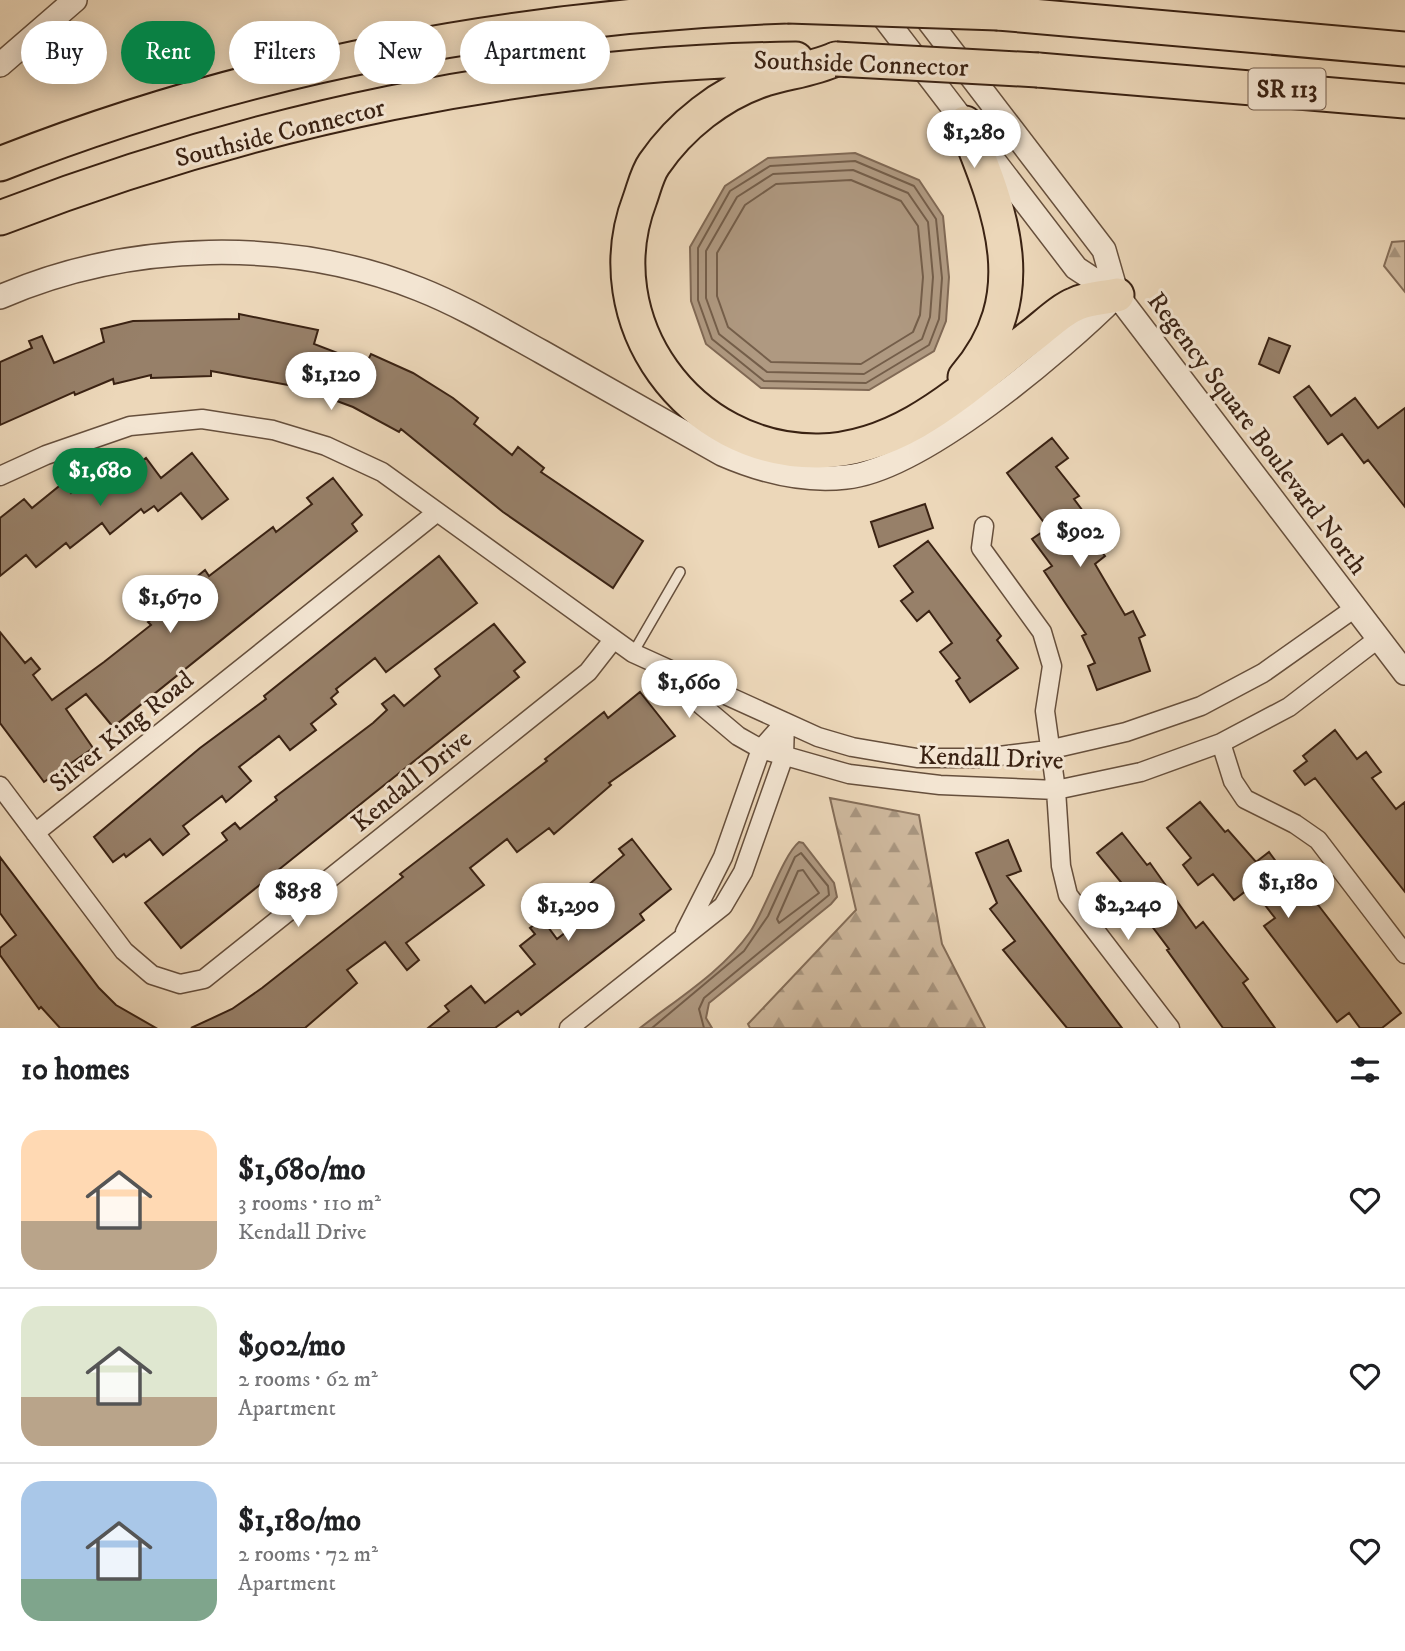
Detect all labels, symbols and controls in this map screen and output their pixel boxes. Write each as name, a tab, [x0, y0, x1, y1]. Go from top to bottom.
chip: Buy	[21, 21, 107, 84]
chip: Rent	[121, 21, 215, 84]
chip: Filters	[229, 21, 340, 84]
chip: New	[354, 21, 446, 84]
chip: Apartment	[460, 21, 610, 84]
street label: Southside Connector	[753, 44, 969, 85]
road number: SR 113	[1248, 68, 1326, 110]
street label: Southside Connector	[172, 91, 389, 175]
pin: $1,280	[917, 110, 1031, 170]
text: $1,280	[943, 118, 1005, 147]
street label: Regency Square Boulevard North	[1140, 286, 1374, 582]
pin: $1,120	[274, 352, 388, 412]
text: $1,120	[301, 360, 361, 389]
pin: $1,680	[43, 448, 157, 508]
text: $1,680	[68, 456, 132, 485]
pin: $902	[1039, 510, 1121, 569]
text: $902	[1056, 517, 1104, 546]
pin: $1,670	[113, 576, 227, 635]
text: $1,670	[138, 583, 202, 612]
pin: $1,660	[632, 660, 746, 720]
street label: Silver King Road	[43, 664, 201, 800]
text: $1,660	[657, 668, 721, 697]
street label: Kendall Drive	[345, 723, 479, 840]
street label: Kendall Drive	[918, 739, 1064, 778]
pin: $1,180	[1231, 860, 1345, 920]
text: $1,180	[1258, 868, 1318, 897]
pin: $858	[257, 870, 339, 929]
text: $858	[275, 877, 321, 906]
pin: $2,240	[1071, 883, 1185, 942]
pin: $1,290	[511, 884, 625, 943]
text: $2,240	[1094, 890, 1162, 919]
text: $1,290	[537, 891, 599, 920]
icon: filters	[1346, 1051, 1384, 1089]
text: 10 homes	[21, 1052, 130, 1089]
text: $1,680/mo	[238, 1152, 365, 1189]
icon: home	[77, 1158, 161, 1242]
icon: heart	[1346, 1181, 1384, 1219]
text: 3 rooms · 110 m²	[238, 1189, 381, 1218]
text: Kendall Drive	[238, 1218, 367, 1247]
text: $902/mo	[238, 1328, 345, 1365]
icon: home	[77, 1334, 161, 1418]
icon: heart	[1346, 1357, 1384, 1395]
text: 2 rooms · 62 m²	[238, 1365, 378, 1394]
text: Apartment	[238, 1394, 336, 1423]
text: $1,180/mo	[238, 1503, 361, 1540]
icon: home	[77, 1509, 161, 1593]
icon: heart	[1346, 1532, 1384, 1570]
text: 2 rooms · 72 m²	[238, 1540, 378, 1569]
text: Apartment	[238, 1569, 336, 1598]

